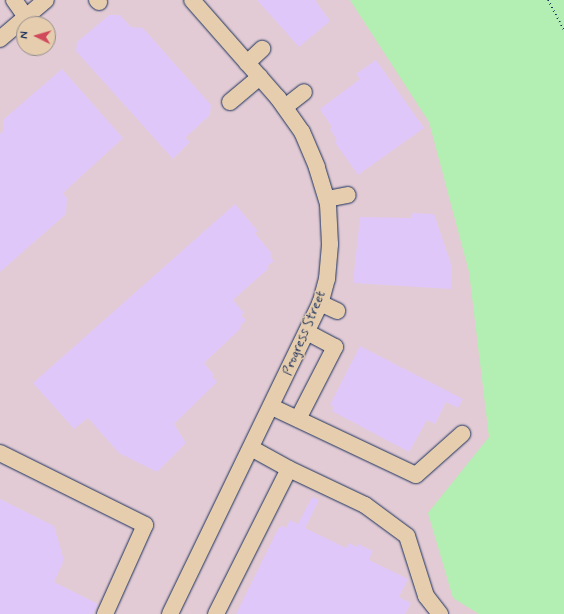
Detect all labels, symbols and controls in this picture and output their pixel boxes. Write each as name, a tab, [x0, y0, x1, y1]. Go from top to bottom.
north arrow	[16, 16, 56, 56]
text: N	[18, 31, 32, 39]
street label: Progress Street	[278, 287, 330, 379]

